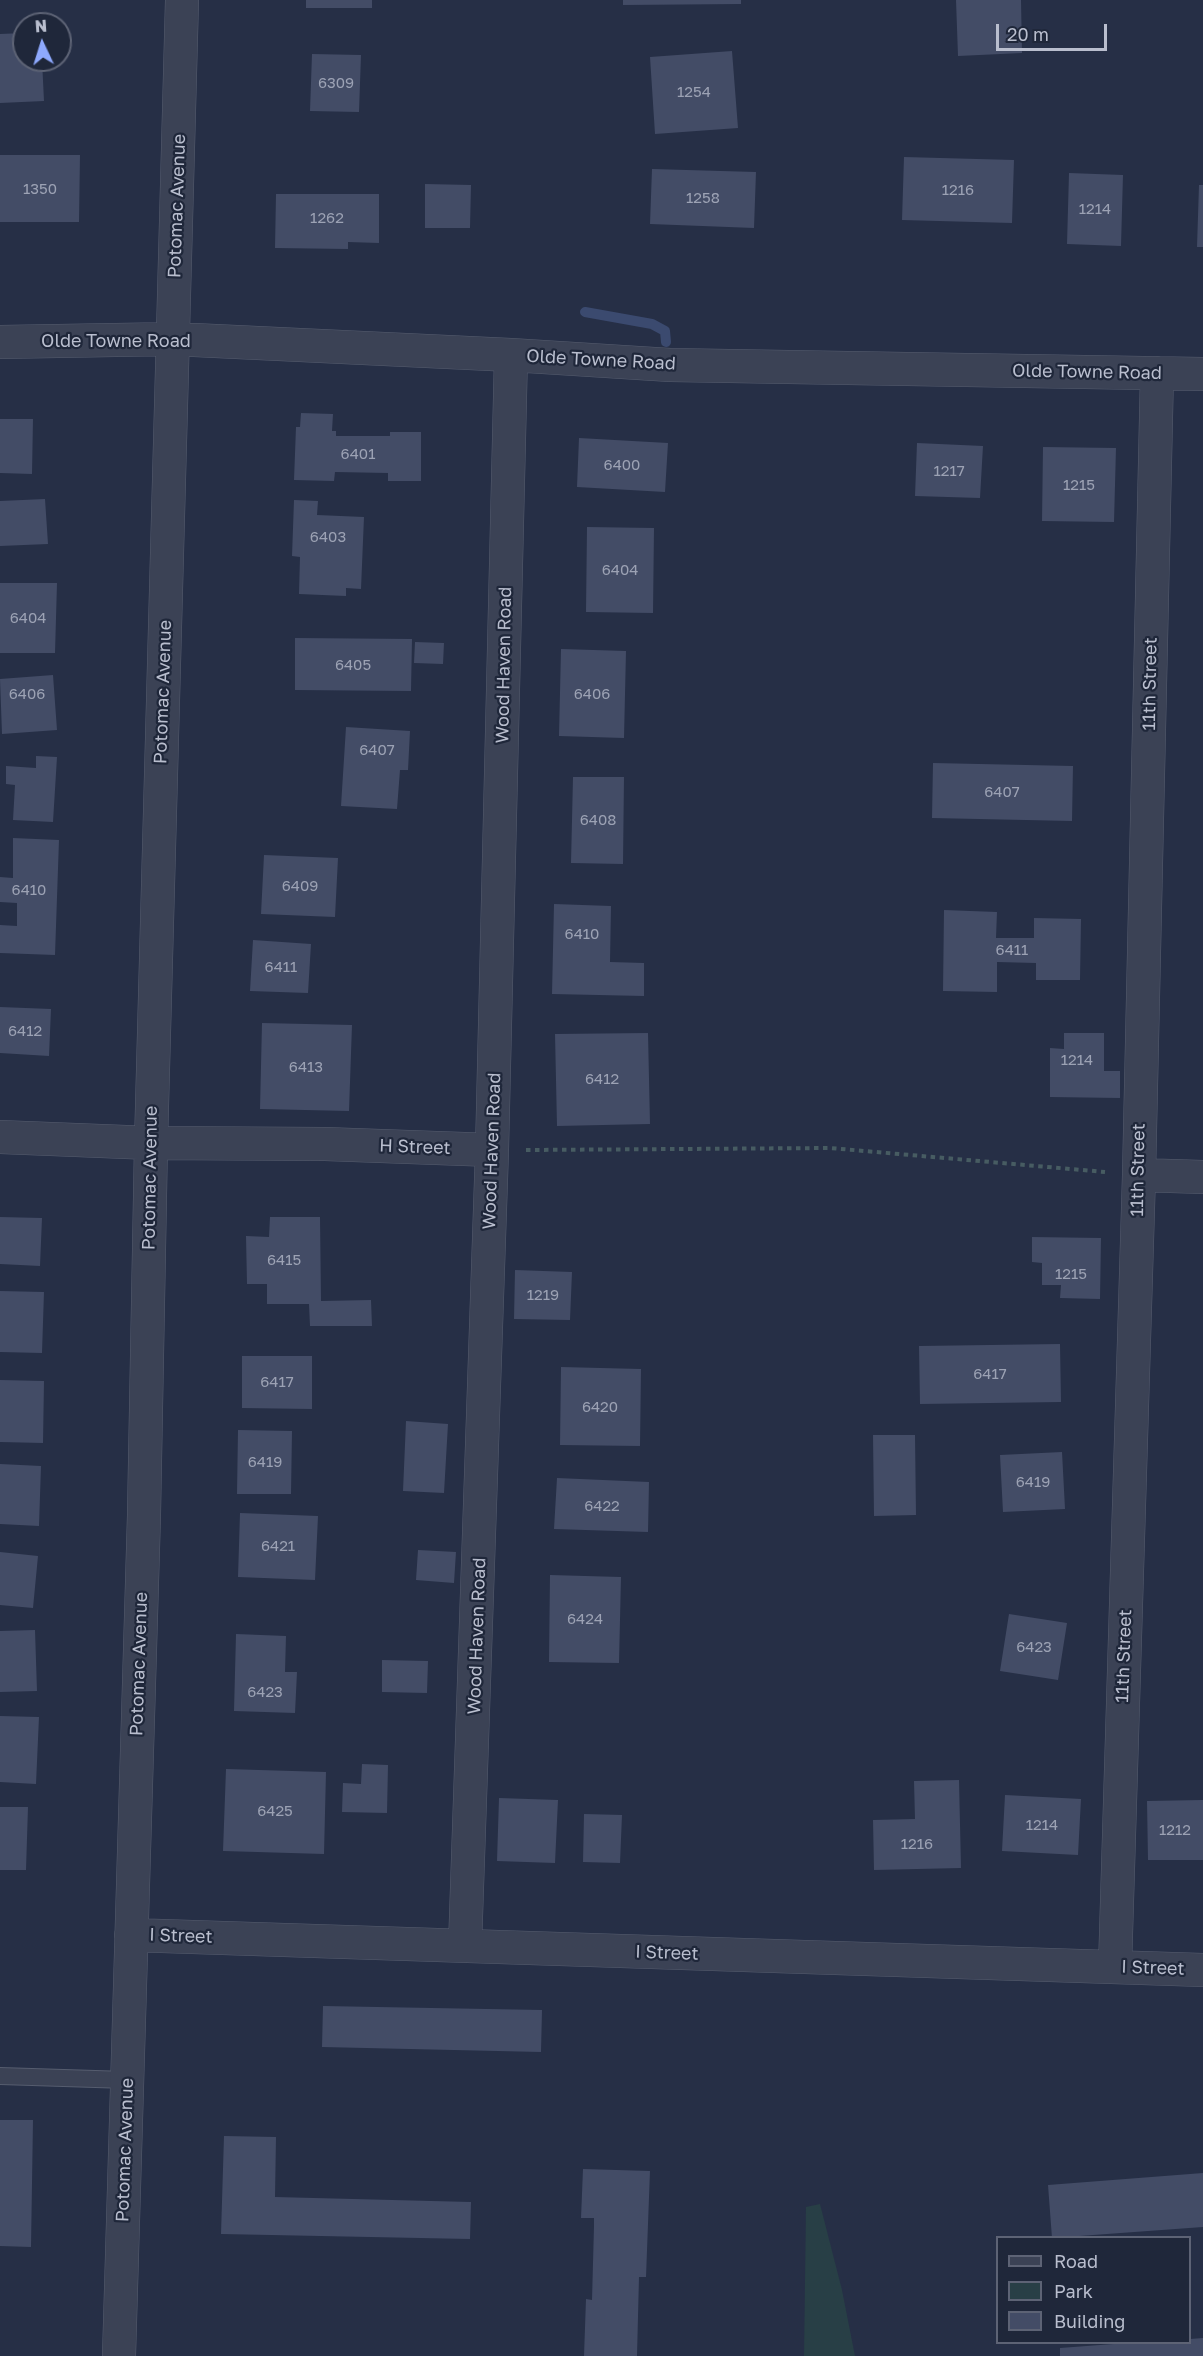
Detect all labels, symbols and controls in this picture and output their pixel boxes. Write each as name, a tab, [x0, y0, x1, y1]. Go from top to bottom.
north arrow	[12, 12, 72, 72]
scale bar	[999, 12, 1110, 50]
text: N	[34, 16, 48, 36]
text: 20 m	[1007, 23, 1049, 45]
house number: 6309	[318, 74, 354, 92]
house number: 1254	[677, 83, 711, 101]
street label: Potomac Avenue	[164, 133, 190, 279]
house number: 1350	[23, 180, 57, 198]
house number: 1216	[942, 181, 974, 199]
house number: 1258	[686, 189, 720, 207]
house number: 1214	[1079, 200, 1111, 218]
house number: 1262	[310, 209, 344, 227]
street label: Olde Towne Road	[41, 330, 191, 352]
street label: Olde Towne Road	[526, 345, 676, 375]
street label: Olde Towne Road	[1012, 360, 1162, 384]
house number: 6401	[341, 445, 375, 463]
house number: 6400	[604, 456, 640, 474]
house number: 1217	[933, 462, 965, 480]
house number: 1215	[1063, 476, 1095, 494]
house number: 6403	[310, 528, 346, 546]
house number: 6404	[602, 561, 638, 579]
street label: Wood Haven Road	[492, 586, 516, 744]
house number: 6404	[10, 609, 46, 627]
street label: Potomac Avenue	[150, 619, 176, 765]
street label: 11th Street	[1138, 637, 1162, 731]
house number: 6405	[335, 656, 371, 674]
house number: 6406	[9, 685, 45, 703]
house number: 6406	[574, 685, 610, 703]
house number: 6407	[359, 741, 395, 759]
house number: 6407	[984, 783, 1020, 801]
house number: 6408	[580, 811, 616, 829]
house number: 6409	[282, 877, 318, 895]
house number: 6410	[12, 881, 46, 899]
house number: 6410	[565, 925, 599, 943]
house number: 6411	[996, 941, 1028, 959]
house number: 6411	[265, 958, 297, 976]
house number: 6412	[8, 1022, 42, 1040]
house number: 1214	[1061, 1051, 1093, 1069]
house number: 6413	[289, 1058, 323, 1076]
house number: 6412	[585, 1070, 619, 1088]
street label: Wood Haven Road	[478, 1072, 506, 1230]
street label: Potomac Avenue	[138, 1106, 162, 1250]
street label: 11th Street	[1126, 1123, 1150, 1217]
street label: H Street	[379, 1135, 451, 1159]
house number: 6415	[267, 1251, 301, 1269]
house number: 1215	[1055, 1265, 1087, 1283]
house number: 1219	[527, 1286, 559, 1304]
house number: 6417	[973, 1365, 1007, 1383]
house number: 6417	[260, 1373, 294, 1391]
house number: 6420	[582, 1398, 618, 1416]
house number: 6419	[248, 1453, 282, 1471]
house number: 6419	[1016, 1473, 1050, 1491]
house number: 6422	[584, 1497, 620, 1515]
house number: 6421	[261, 1537, 295, 1555]
street label: Wood Haven Road	[463, 1557, 491, 1715]
street label: Potomac Avenue	[126, 1591, 152, 1737]
street label: 11th Street	[1112, 1609, 1136, 1703]
house number: 6424	[567, 1610, 603, 1628]
house number: 6423	[1016, 1638, 1052, 1656]
house number: 6423	[247, 1683, 283, 1701]
house number: 6425	[257, 1802, 293, 1820]
house number: 1214	[1026, 1816, 1058, 1834]
house number: 1212	[1159, 1821, 1191, 1839]
house number: 1216	[901, 1835, 933, 1853]
street label: I Street	[149, 1924, 213, 1948]
street label: I Street	[635, 1941, 699, 1965]
street label: I Street	[1121, 1956, 1185, 1980]
street label: Potomac Avenue	[112, 2077, 138, 2223]
legend	[996, 2236, 1191, 2344]
text: Road	[1054, 2250, 1098, 2272]
text: Park	[1054, 2280, 1093, 2302]
text: Building	[1054, 2310, 1125, 2332]

